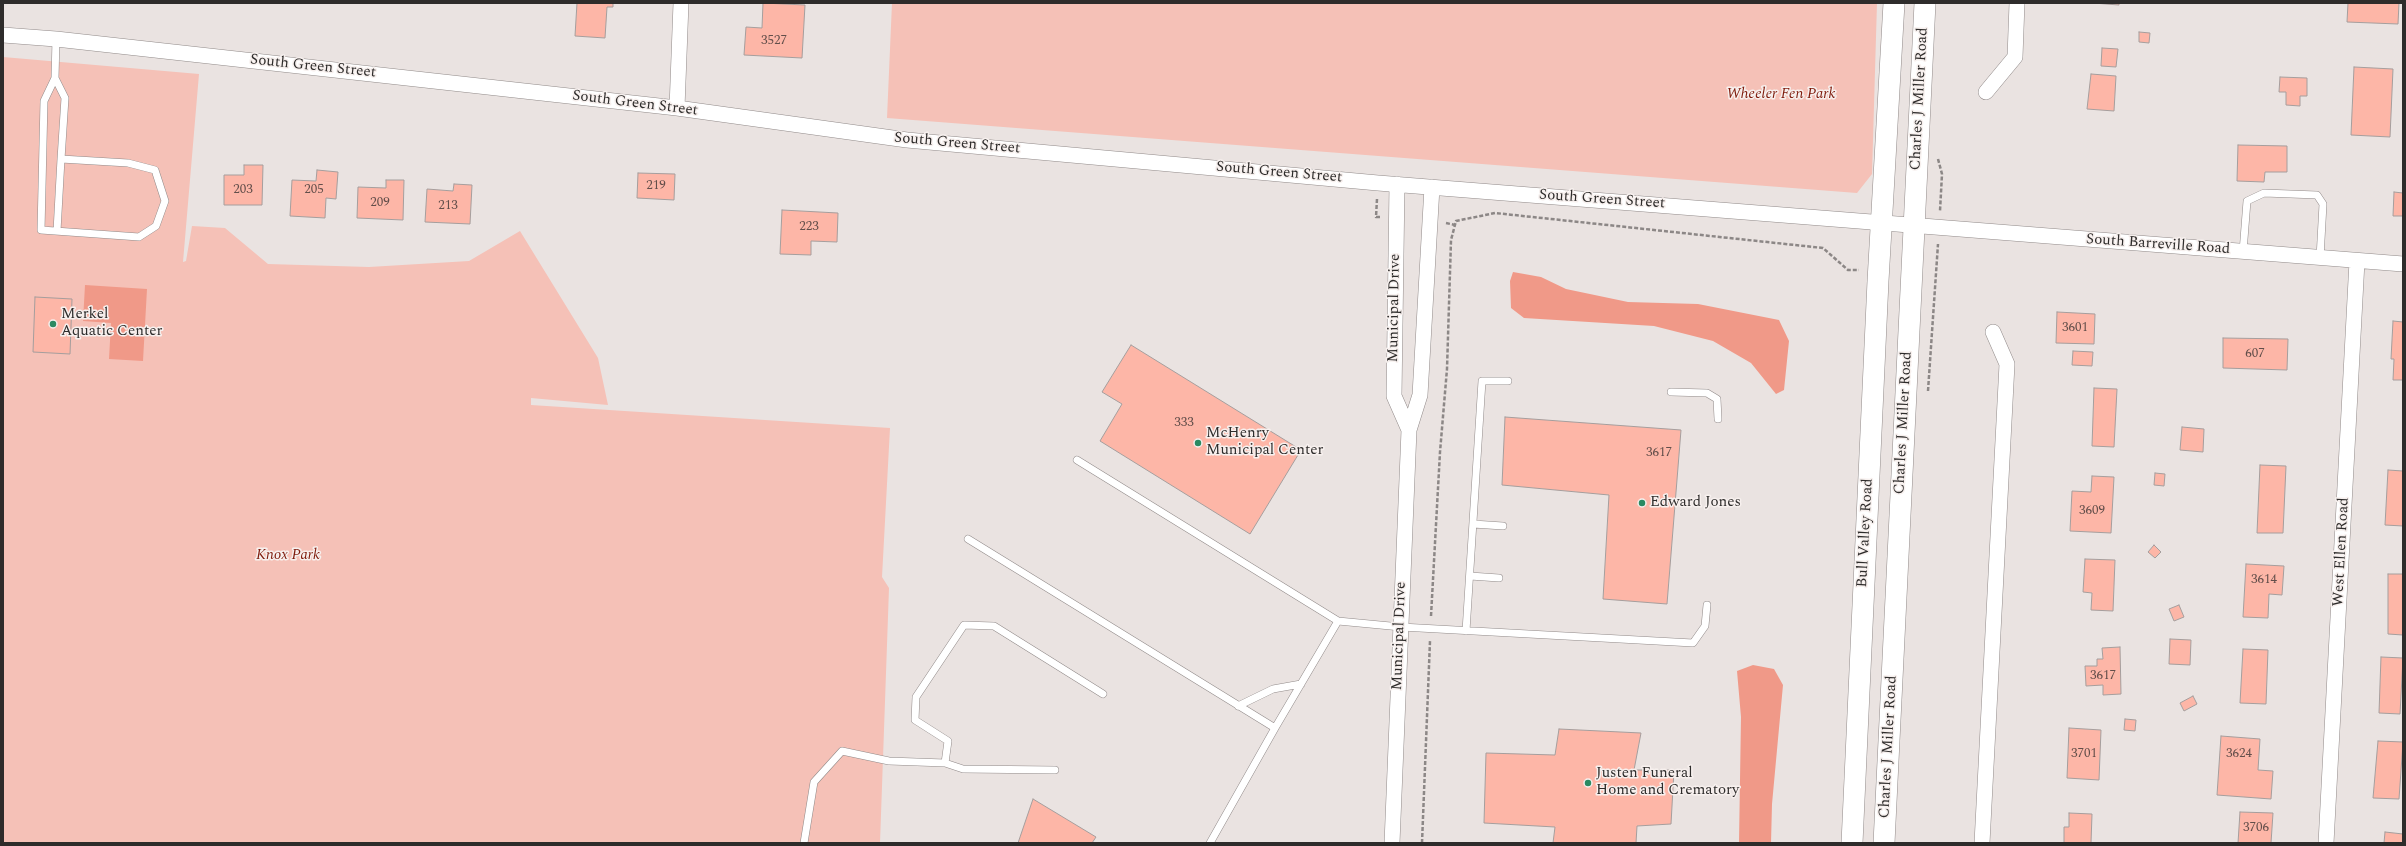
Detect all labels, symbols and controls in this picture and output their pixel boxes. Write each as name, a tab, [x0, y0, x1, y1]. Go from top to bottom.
street label: Charles J Miller Road	[1907, 27, 1933, 171]
house number: 3527	[761, 33, 787, 49]
street label: South Green Street	[249, 51, 377, 83]
park label: Wheeler Fen Park	[1726, 86, 1836, 104]
street label: South Green Street	[571, 87, 699, 121]
street label: South Green Street	[893, 130, 1021, 158]
street label: South Green Street	[1215, 159, 1343, 187]
house number: 219	[646, 178, 666, 194]
house number: 203	[233, 182, 253, 198]
house number: 205	[304, 182, 324, 198]
street label: South Green Street	[1538, 187, 1666, 213]
house number: 209	[370, 195, 390, 211]
house number: 213	[438, 198, 458, 214]
house number: 223	[799, 219, 819, 235]
street label: South Barreville Road	[2085, 231, 2231, 259]
street label: Municipal Drive	[1385, 253, 1405, 363]
place label: Merkel Aquatic Center	[61, 306, 162, 341]
marker: Merkel Aquatic Center	[48, 319, 58, 329]
house number: 3601	[2062, 320, 2088, 336]
house number: 607	[2245, 346, 2265, 362]
street label: Charles J Miller Road	[1891, 351, 1917, 495]
house number: 333	[1174, 415, 1194, 431]
place label: McHenry Municipal Center	[1206, 425, 1323, 460]
marker: McHenry Municipal Center	[1193, 438, 1203, 448]
house number: 3617	[1646, 445, 1672, 461]
street label: Bull Valley Road	[1854, 478, 1878, 588]
place label: Edward Jones	[1650, 494, 1741, 512]
street label: West Ellen Road	[2330, 497, 2354, 607]
marker: Edward Jones	[1637, 498, 1647, 508]
house number: 3609	[2079, 503, 2105, 519]
park label: Knox Park	[256, 547, 320, 565]
house number: 3614	[2251, 572, 2277, 588]
street label: Municipal Drive	[1389, 581, 1411, 691]
house number: 3617	[2090, 668, 2116, 684]
street label: Charles J Miller Road	[1876, 675, 1902, 819]
house number: 3701	[2071, 746, 2097, 762]
house number: 3624	[2226, 746, 2252, 762]
place label: Justen Funeral Home and Crematory	[1596, 765, 1739, 800]
marker: Justen Funeral Home and Crematory	[1583, 778, 1593, 788]
house number: 3706	[2243, 820, 2269, 836]

